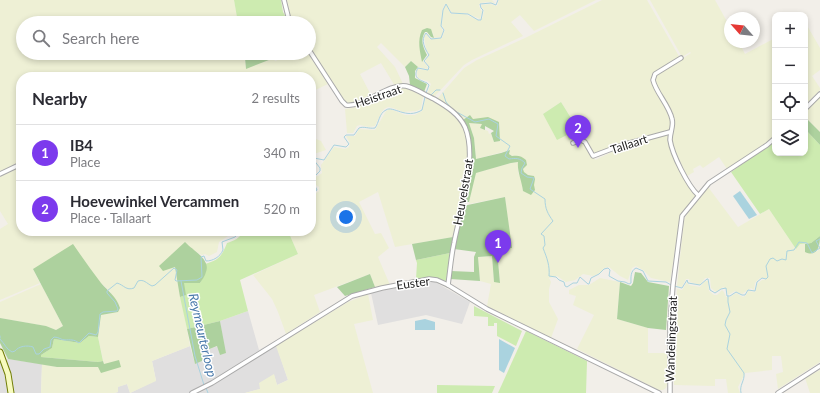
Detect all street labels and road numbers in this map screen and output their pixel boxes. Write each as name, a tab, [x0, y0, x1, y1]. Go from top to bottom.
street label: Heistraat	[353, 81, 404, 111]
street label: Tallaart	[609, 131, 650, 157]
street label: Heuvelstraat	[450, 157, 476, 226]
street label: Euster	[395, 273, 431, 293]
street label: Wandelingstraat	[662, 295, 680, 382]

